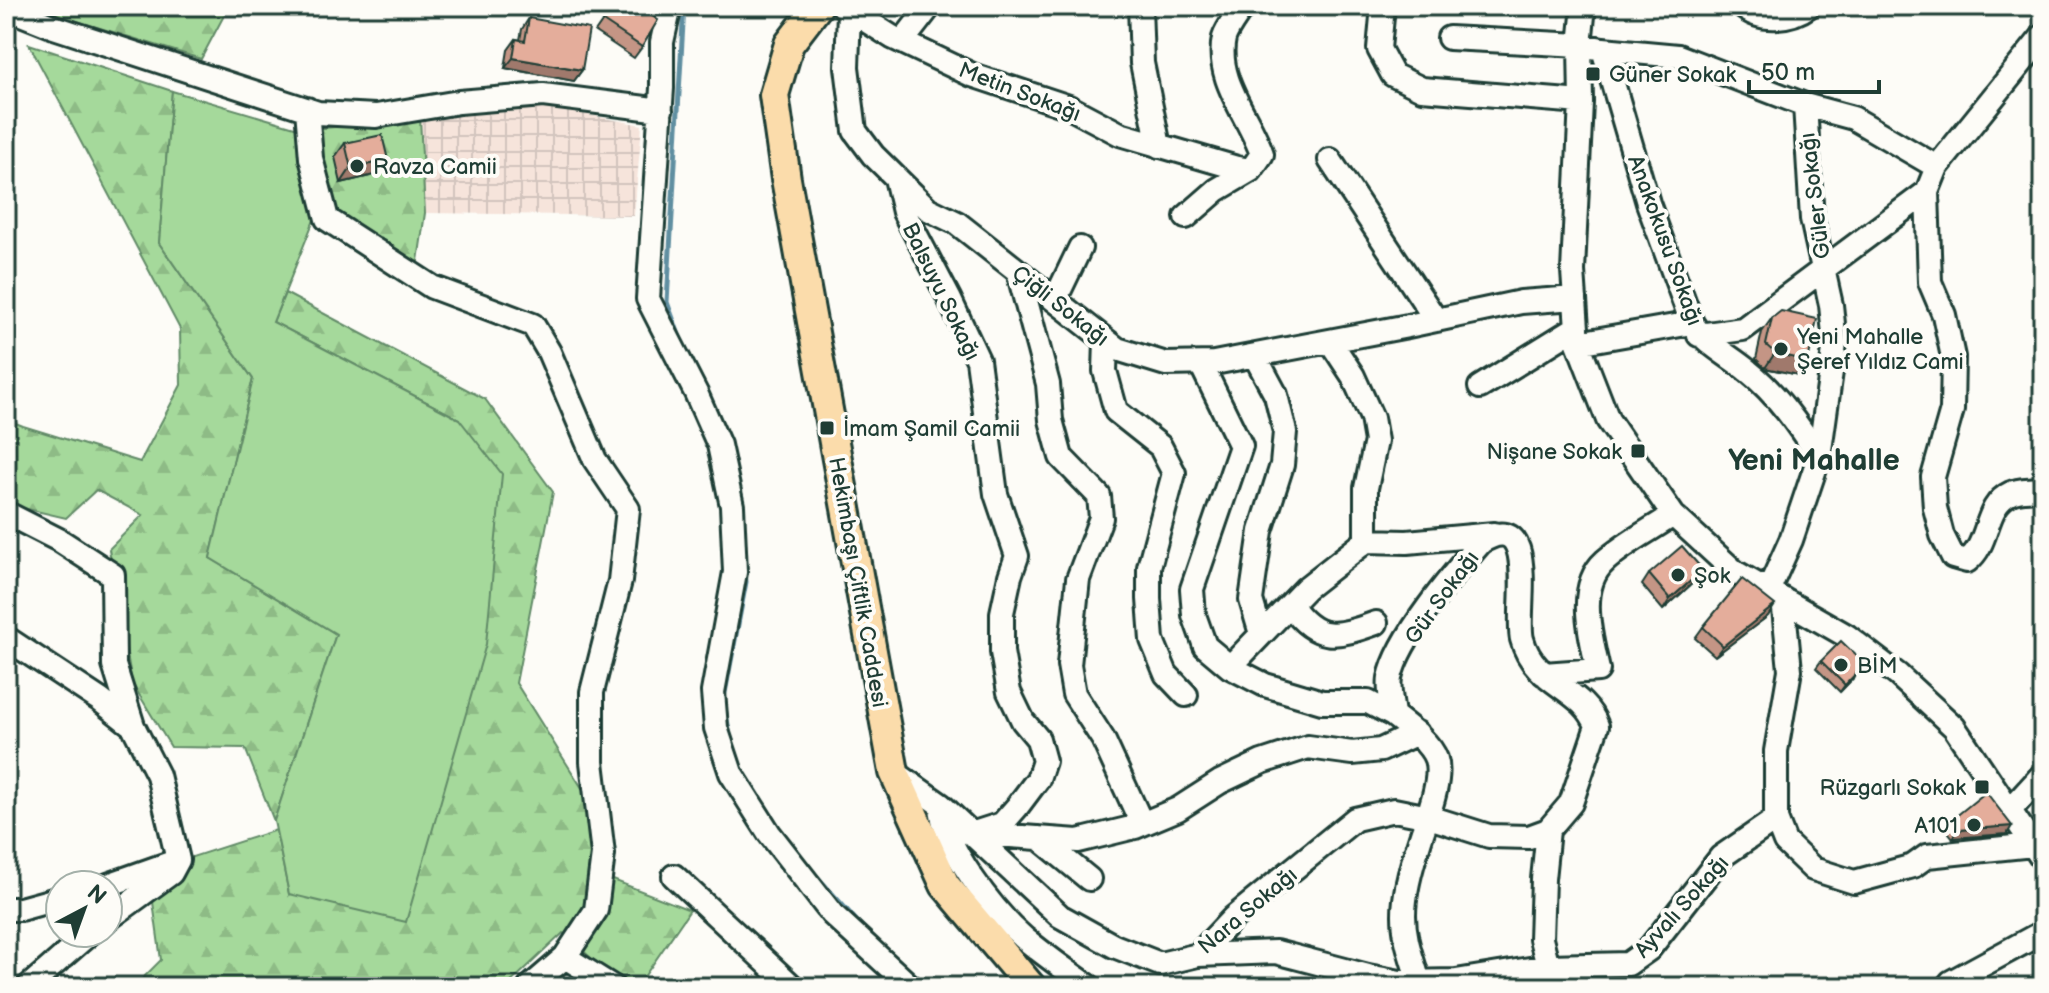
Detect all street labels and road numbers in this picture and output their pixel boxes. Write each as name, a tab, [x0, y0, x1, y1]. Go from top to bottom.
street label: Metin Sokağı	[955, 57, 1084, 128]
street label: Güler Sokağı	[1794, 131, 1837, 260]
street label: Anakokusu Sokağı	[1621, 152, 1708, 329]
street label: Balsuyu Sokağı	[896, 218, 986, 365]
street label: Çiğli Sokağı	[1006, 260, 1114, 352]
street label: Hekimbaşı Çiftlik Caddesi	[822, 455, 893, 710]
street label: Gür Sokağı	[1399, 546, 1485, 650]
street label: Ayvalı Sokağı	[1629, 850, 1735, 964]
street label: Nara Sokağı	[1193, 862, 1303, 960]

